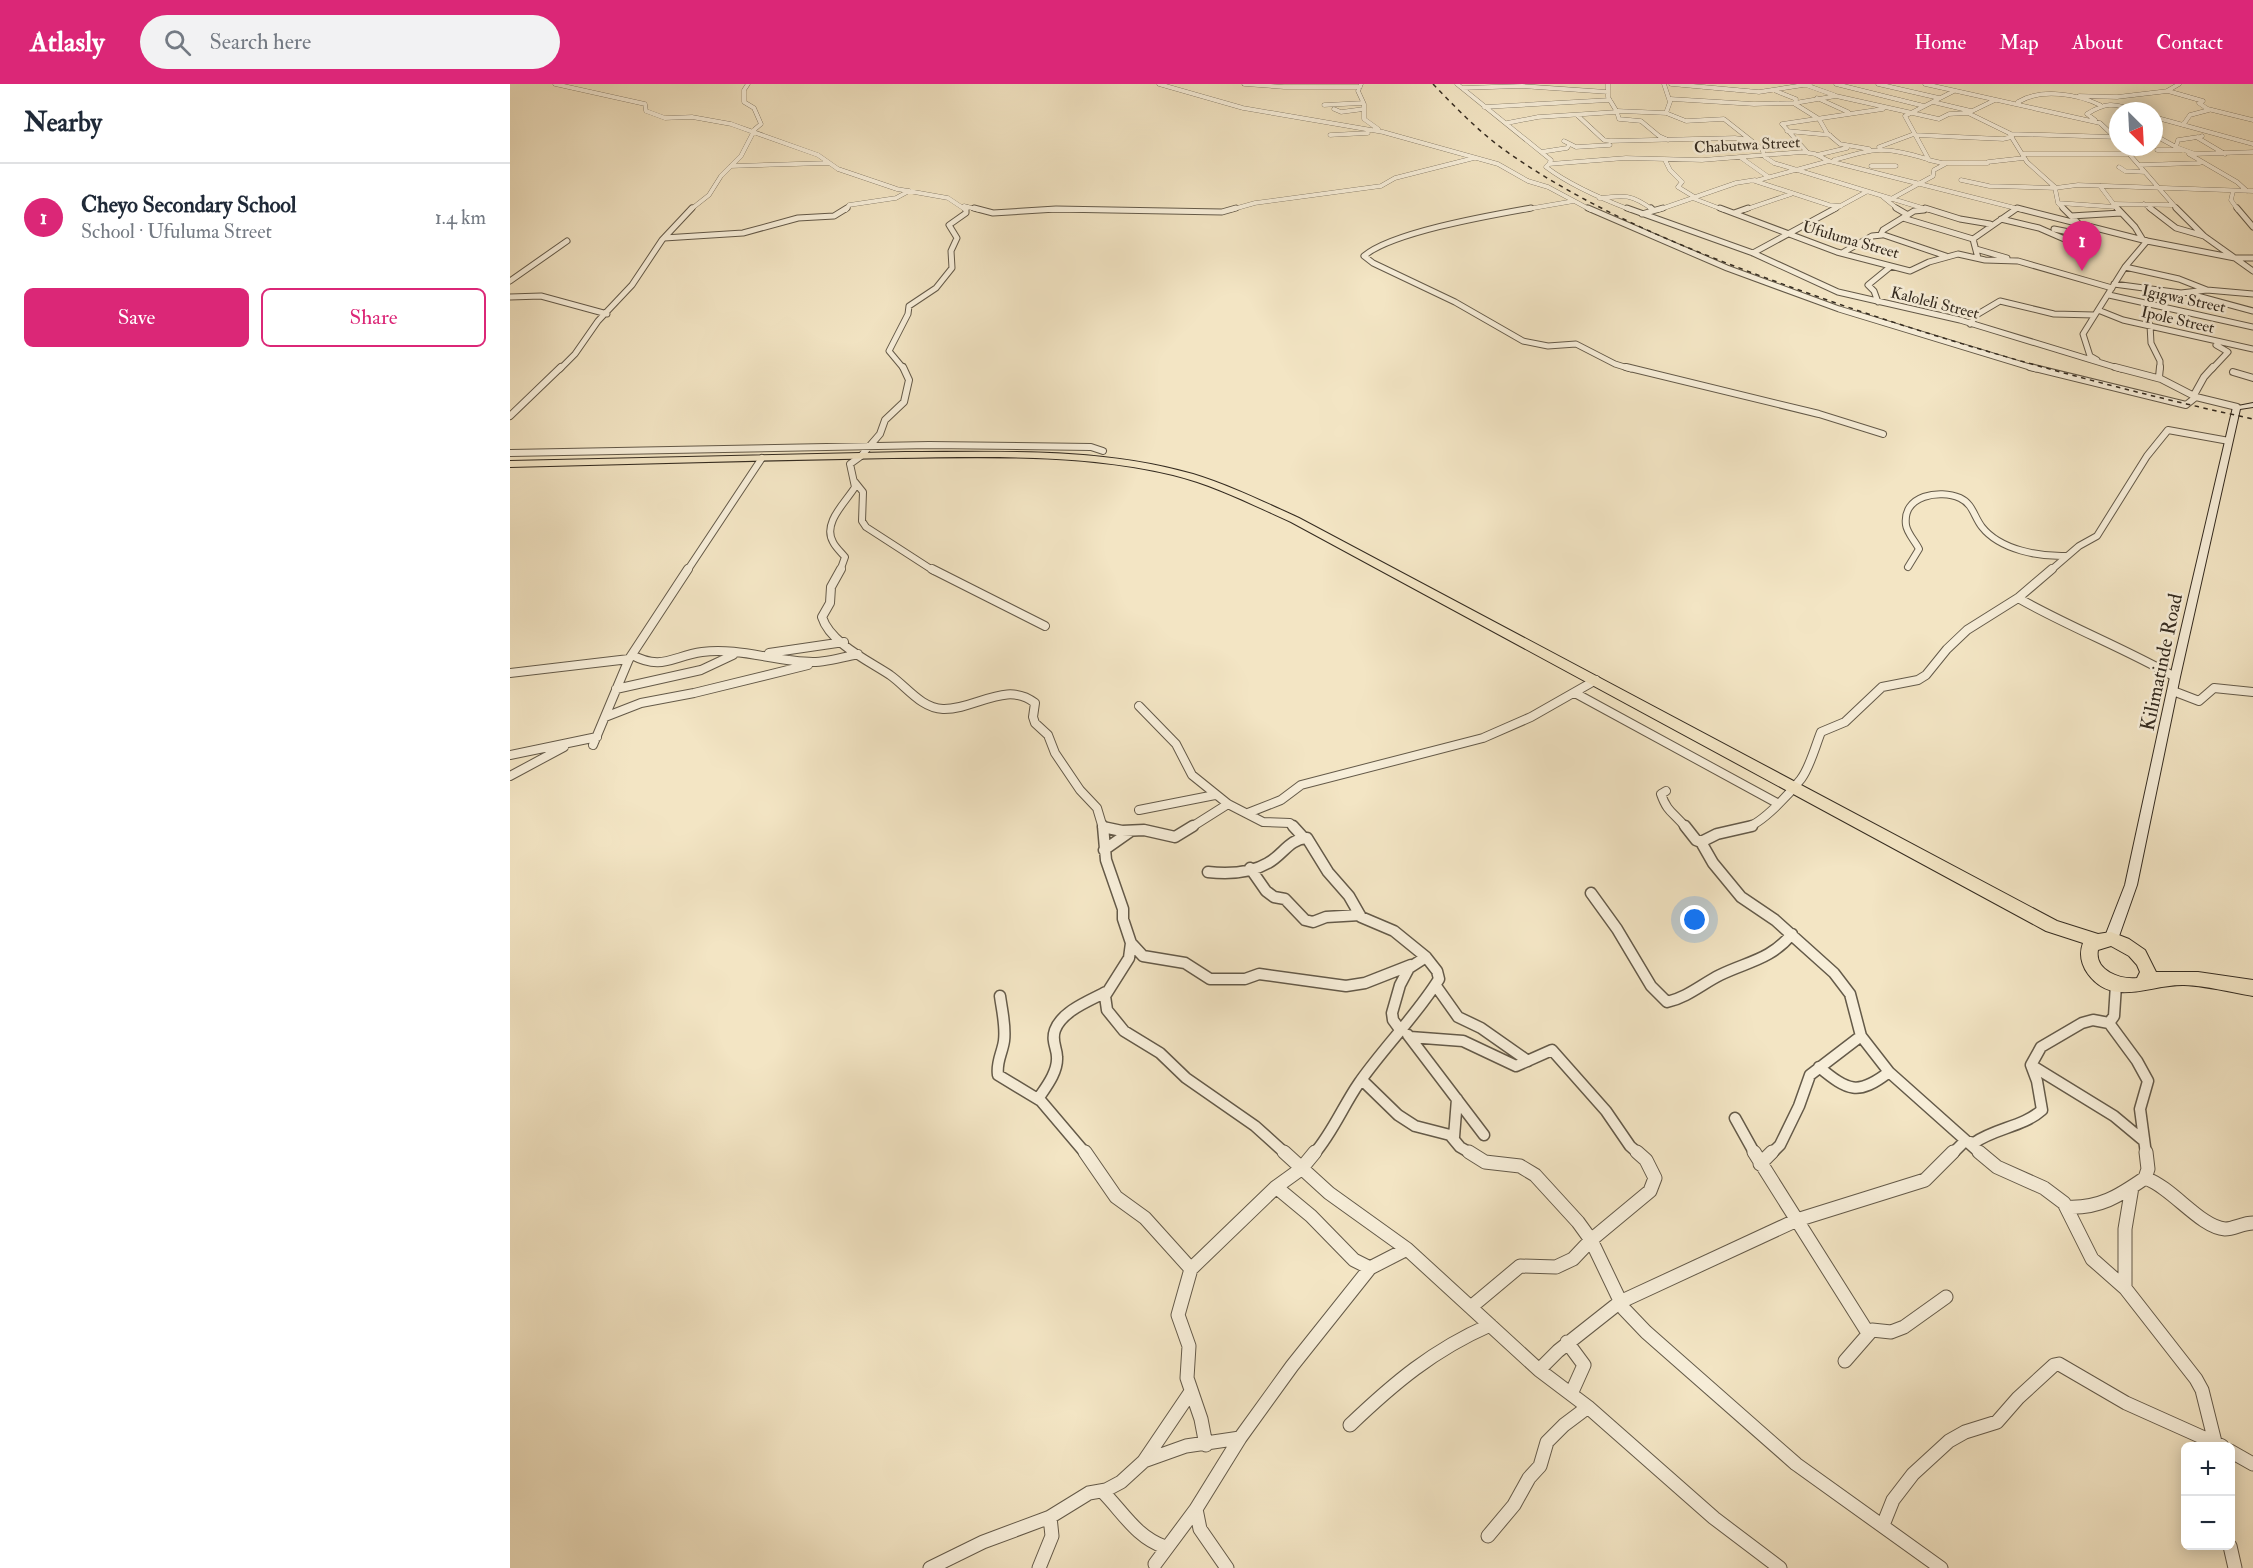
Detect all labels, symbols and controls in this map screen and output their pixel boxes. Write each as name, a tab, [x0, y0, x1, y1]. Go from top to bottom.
search box	[140, 15, 560, 69]
text: Atlasly	[30, 25, 104, 60]
icon: search	[161, 26, 194, 59]
text: Search here	[209, 28, 311, 56]
text: Home	[1914, 29, 1966, 56]
text: Map	[1999, 29, 2039, 56]
text: About	[2072, 29, 2123, 56]
text: Contact	[2156, 29, 2223, 56]
north arrow	[2109, 102, 2163, 156]
text: Nearby	[24, 107, 102, 139]
street label: Chabutwa Street	[1693, 132, 1801, 158]
text: Cheyo Secondary School	[81, 191, 296, 219]
text: 1	[40, 205, 47, 230]
text: 1.4 km	[435, 205, 486, 230]
street label: Ufuluma Street	[1800, 217, 1901, 263]
text: School · Ufuluma Street	[81, 219, 272, 244]
pin: 1	[2062, 222, 2102, 271]
street label: Igigwa Street	[2140, 280, 2227, 318]
street label: Kaloleli Street	[1888, 282, 1981, 324]
button: Save	[24, 288, 249, 347]
button: Share	[261, 288, 486, 347]
street label: Ipole Street	[2139, 302, 2216, 339]
street label: Kilimatinde Road	[2135, 591, 2188, 733]
your location	[1680, 905, 1709, 934]
map controls	[2181, 1442, 2235, 1550]
button: +	[2181, 1442, 2235, 1496]
button: −	[2181, 1496, 2235, 1550]

